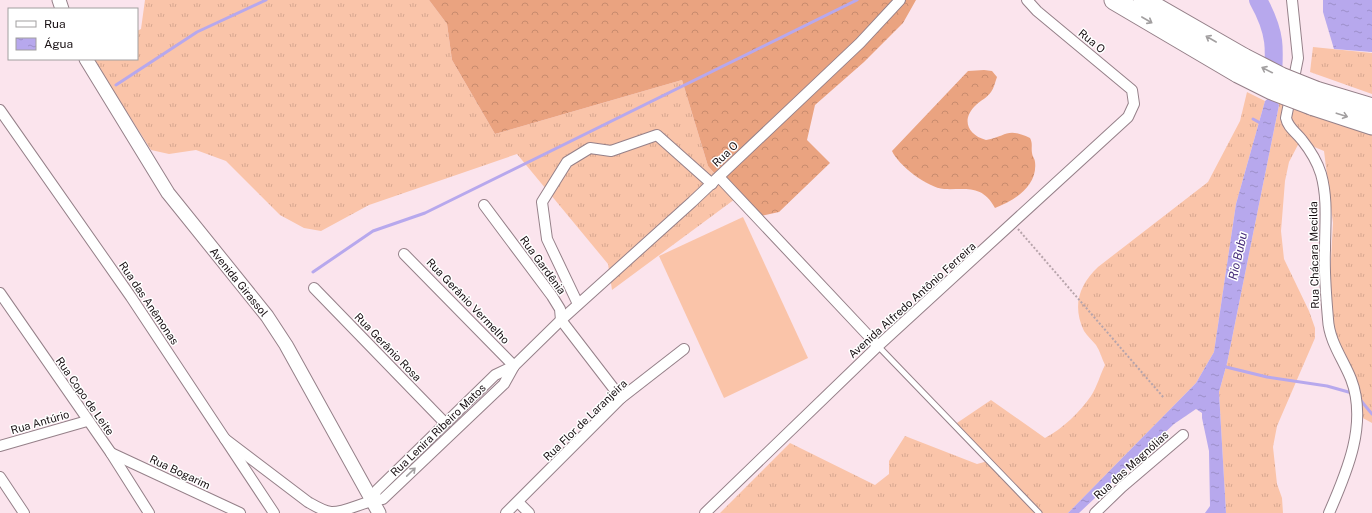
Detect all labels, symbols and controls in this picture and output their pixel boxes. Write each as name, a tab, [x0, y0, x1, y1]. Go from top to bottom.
legend	[8, 8, 138, 60]
one-way arrow	[1141, 16, 1153, 24]
text: Rua	[44, 17, 66, 31]
street label: Rua O	[1076, 27, 1108, 55]
one-way arrow	[1205, 34, 1217, 42]
text: Água	[44, 37, 73, 51]
one-way arrow	[1261, 66, 1273, 73]
one-way arrow	[1335, 112, 1348, 119]
street label: Rua O	[710, 139, 740, 169]
street label: Rua Chácara Mecilda	[1307, 201, 1321, 309]
water label: Rio Bubu	[1226, 231, 1250, 281]
street label: Rua Gardênia	[518, 234, 568, 296]
street label: Avenida Alfredo Antônio Ferreira	[846, 240, 978, 360]
street label: Avenida Girassol	[208, 245, 270, 319]
street label: Rua Gerânio Vermelho	[424, 256, 512, 346]
street label: Rua das Anêmonas	[117, 259, 181, 347]
street label: Rua Gerânio Rosa	[352, 310, 424, 384]
street label: Rua Copo de Leite	[54, 355, 116, 437]
street label: Rua Flor de Laranjeira	[541, 377, 629, 463]
street label: Rua Lenira Ribeiro Matos	[388, 381, 488, 478]
street label: Rua Antúrio	[9, 408, 71, 436]
street label: Rua das Magnólias	[1091, 428, 1171, 502]
street label: Rua Bogarim	[148, 453, 212, 491]
one-way arrow	[406, 468, 416, 477]

